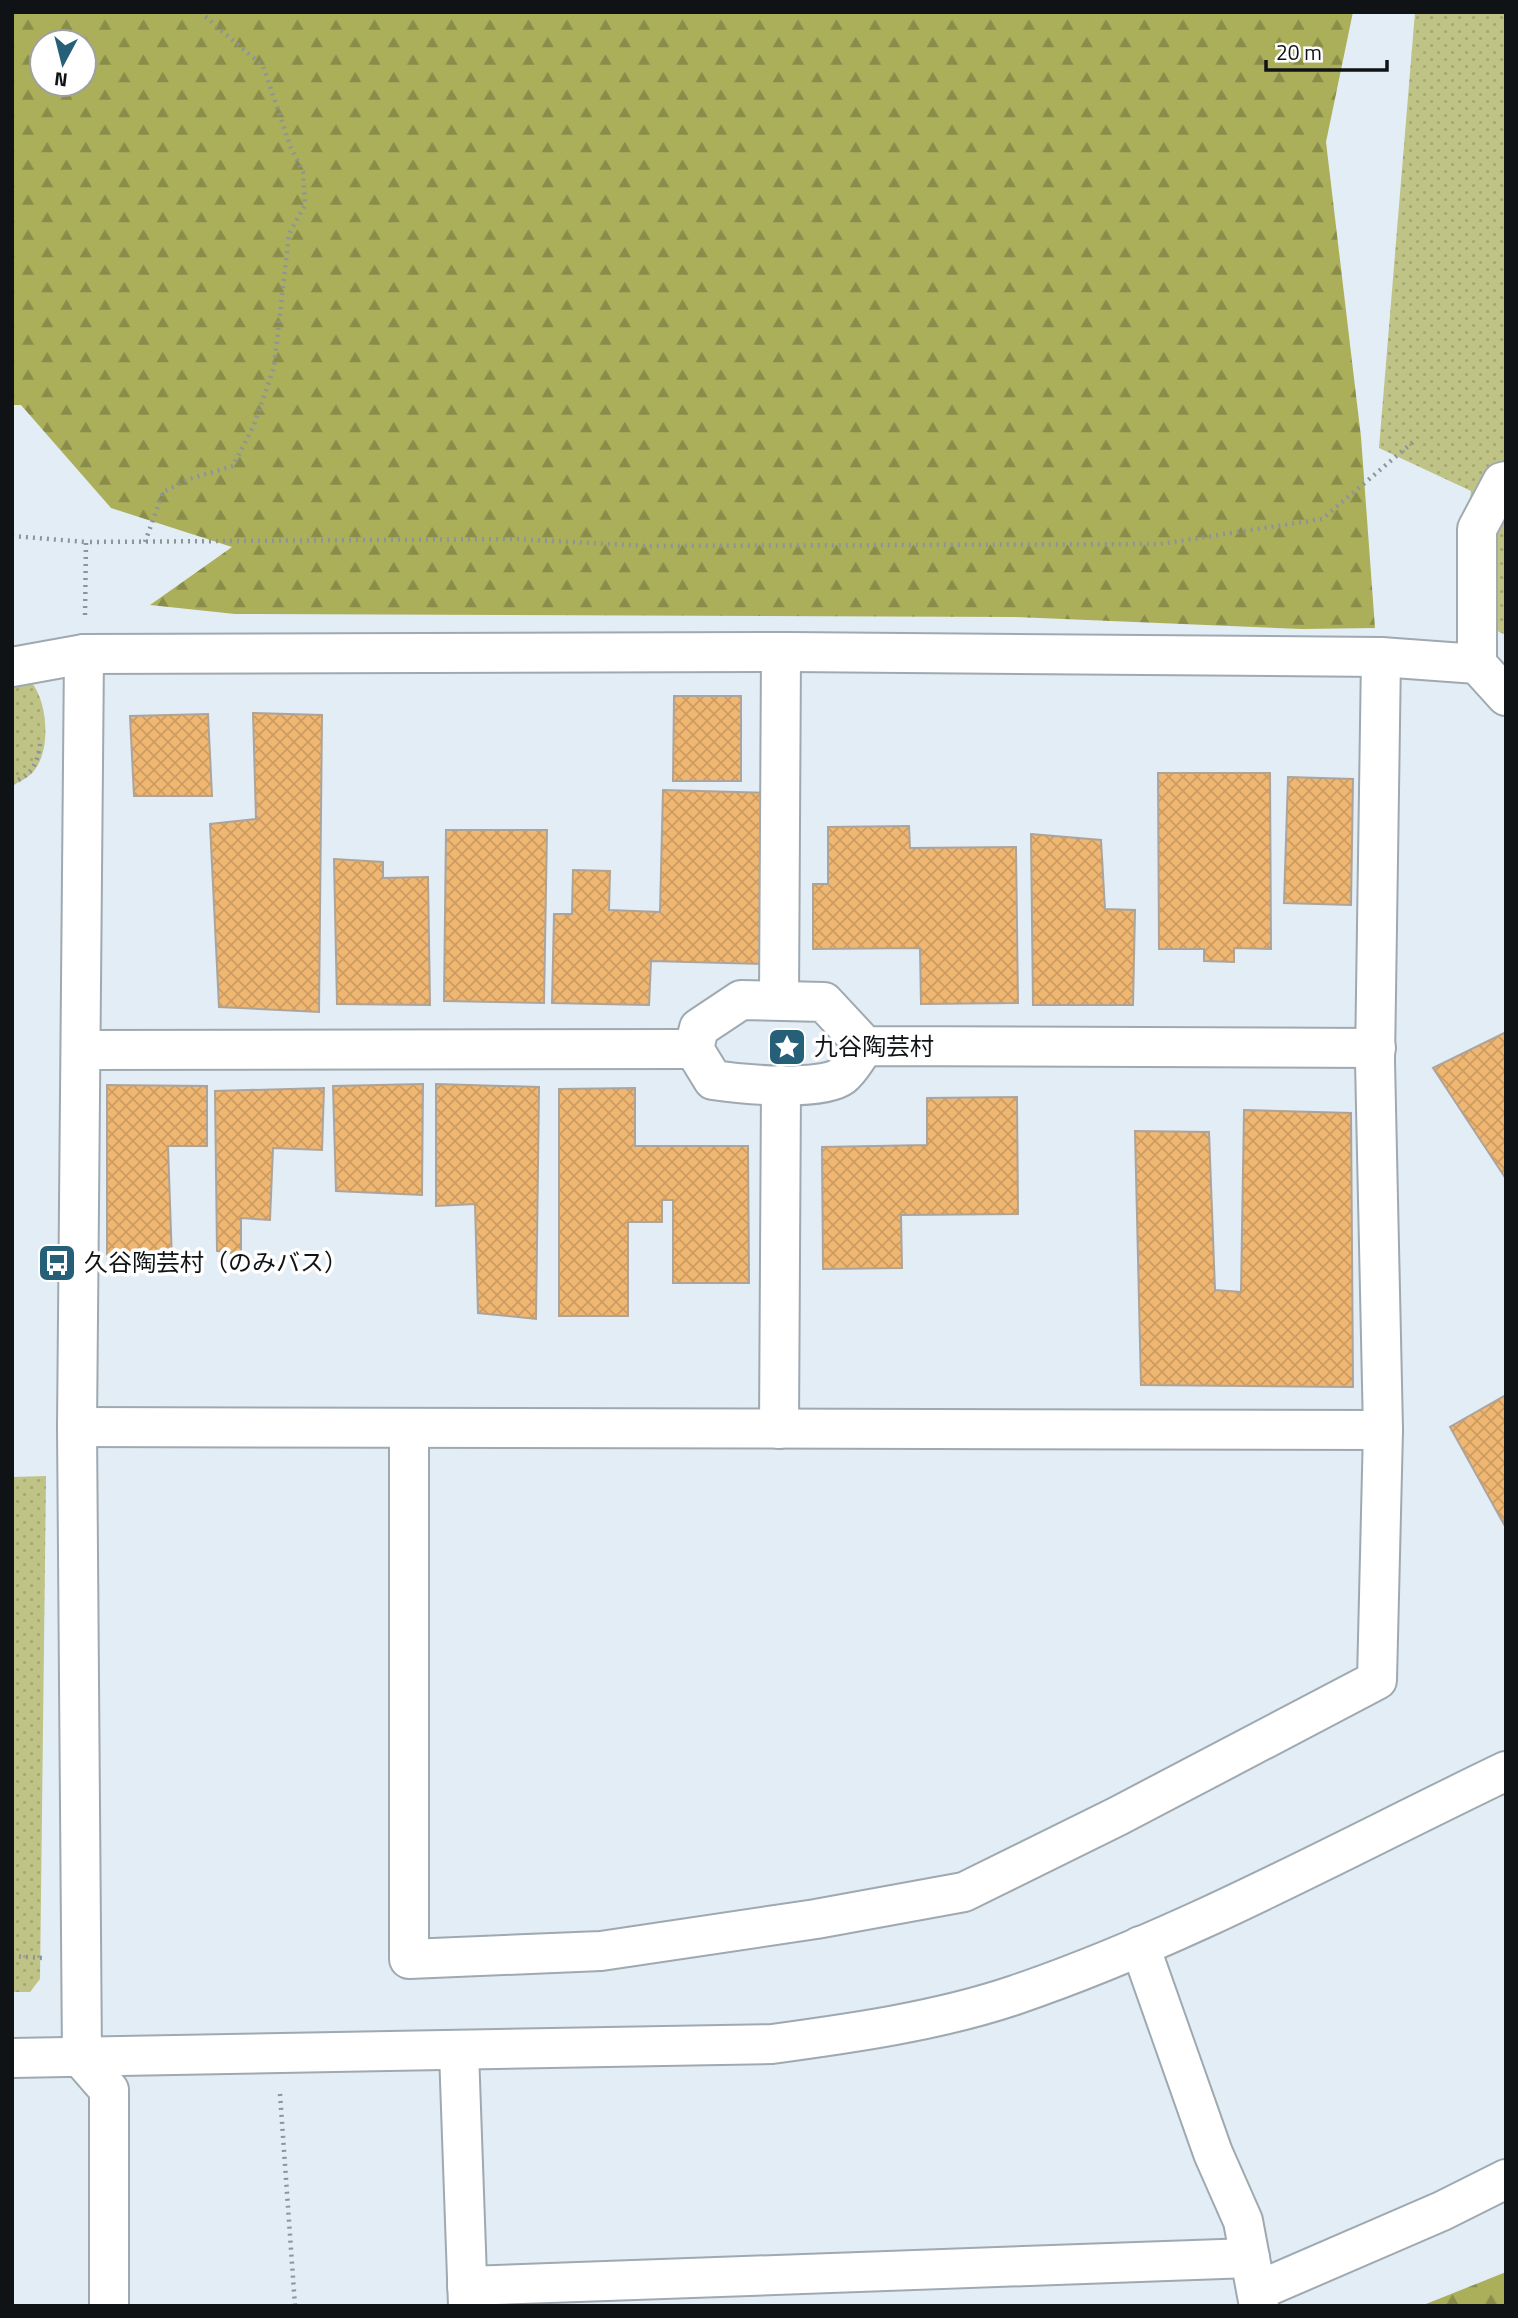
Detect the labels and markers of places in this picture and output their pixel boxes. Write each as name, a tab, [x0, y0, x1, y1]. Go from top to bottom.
place icon: 九谷陶芸村	[766, 1026, 808, 1068]
place label: 九谷陶芸村	[814, 1028, 934, 1064]
bus stop icon: 久谷陶芸村（のみバス）	[36, 1242, 78, 1284]
place label: 久谷陶芸村（のみバス）	[84, 1244, 348, 1280]

